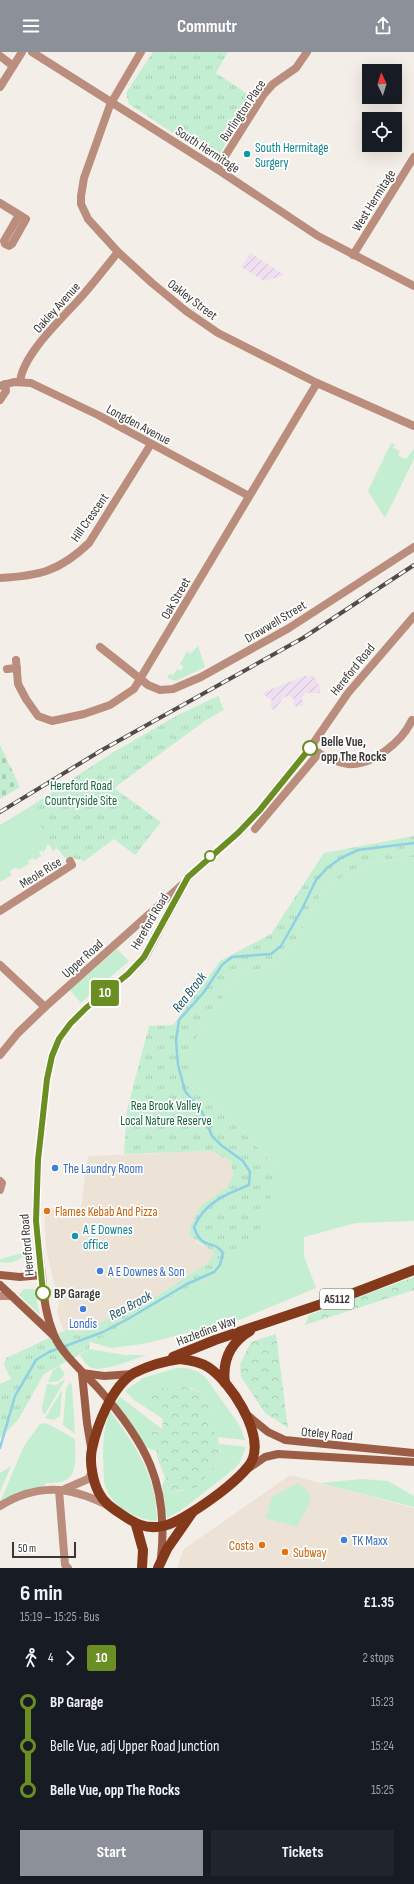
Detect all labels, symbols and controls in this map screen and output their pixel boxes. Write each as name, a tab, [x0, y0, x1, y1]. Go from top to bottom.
icon: menu	[20, 15, 42, 37]
icon: share	[372, 15, 394, 37]
text: Commutr	[177, 16, 237, 37]
north arrow	[362, 64, 402, 104]
map controls	[362, 64, 402, 152]
street label: Burlington Place	[216, 77, 269, 144]
button: locate	[362, 112, 402, 152]
street label: South Hermitage	[172, 123, 243, 177]
place label: South Hermitage Surgery	[255, 140, 329, 171]
marker: South Hermitage Surgery	[242, 149, 252, 159]
street label: West Hermitage	[349, 167, 399, 234]
street label: Oakley Street	[164, 276, 221, 324]
street label: Oakley Avenue	[30, 279, 84, 336]
street label: Longden Avenue	[104, 401, 174, 449]
street label: Hill Crescent	[67, 490, 112, 545]
street label: Oak Street	[157, 575, 194, 622]
street label: Drawwell Street	[242, 597, 309, 646]
street label: Hereford Road	[327, 640, 379, 699]
place label: Belle Vue, opp The Rocks	[321, 734, 387, 765]
marker: Belle Vue, opp The Rocks	[302, 740, 318, 756]
park label: Hereford Road Countryside Site	[45, 778, 117, 809]
unlabelled marker	[204, 850, 216, 862]
street label: Meole Rise	[17, 854, 64, 892]
street label: Hereford Road	[127, 891, 172, 952]
street label: Upper Road	[59, 936, 107, 981]
water label: Rea Brook	[169, 968, 211, 1016]
line badge: 10	[87, 980, 123, 1006]
text: 10	[99, 984, 111, 1001]
park label: Rea Brook Valley Local Nature Reserve	[120, 1098, 212, 1129]
place label: The Laundry Room	[63, 1161, 143, 1177]
marker: The Laundry Room	[50, 1163, 60, 1173]
place label: Flames Kebab And Pizza	[55, 1204, 158, 1220]
marker: Flames Kebab And Pizza	[42, 1206, 52, 1216]
street label: Hereford Road	[16, 1213, 38, 1277]
place label: A E Downes office	[82, 1222, 133, 1253]
marker: A E Downes office	[70, 1231, 80, 1241]
place label: A E Downes & Son	[107, 1264, 185, 1280]
marker: A E Downes & Son	[95, 1266, 105, 1276]
marker: BP Garage	[35, 1285, 51, 1301]
place label: BP Garage	[54, 1286, 101, 1302]
water label: Rea Brook	[106, 1287, 155, 1324]
road number: A5112	[320, 1289, 354, 1309]
marker: Londis	[78, 1304, 88, 1314]
street label: Hazledine Way	[174, 1312, 238, 1350]
place label: Londis	[69, 1316, 97, 1332]
street label: Oteley Road	[300, 1424, 353, 1444]
place label: TK Maxx	[352, 1533, 388, 1549]
marker: TK Maxx	[339, 1535, 349, 1545]
place label: Costa	[229, 1538, 254, 1554]
scale bar	[12, 1540, 76, 1559]
marker: Costa	[257, 1540, 267, 1550]
text: 50 m	[18, 1542, 36, 1555]
place label: Subway	[293, 1545, 326, 1561]
marker: Subway	[280, 1547, 290, 1557]
text: 6 min	[20, 1580, 63, 1607]
text: £1.35	[363, 1593, 394, 1612]
text: 15:19 – 15:25 · Bus	[20, 1609, 99, 1625]
icon: walk	[20, 1647, 42, 1669]
icon: forward	[59, 1647, 81, 1669]
text: 10	[95, 1649, 108, 1666]
text: 4	[48, 1650, 53, 1666]
text: 2 stops	[363, 1650, 394, 1666]
text: BP Garage	[50, 1693, 103, 1712]
text: 15:23	[371, 1694, 394, 1710]
text: Belle Vue, adj Upper Road Junction	[50, 1737, 220, 1756]
text: 15:24	[371, 1738, 394, 1754]
text: Belle Vue, opp The Rocks	[50, 1781, 180, 1800]
text: 15:25	[371, 1782, 394, 1798]
button: Start	[20, 1830, 203, 1876]
button: Tickets	[211, 1830, 394, 1876]

